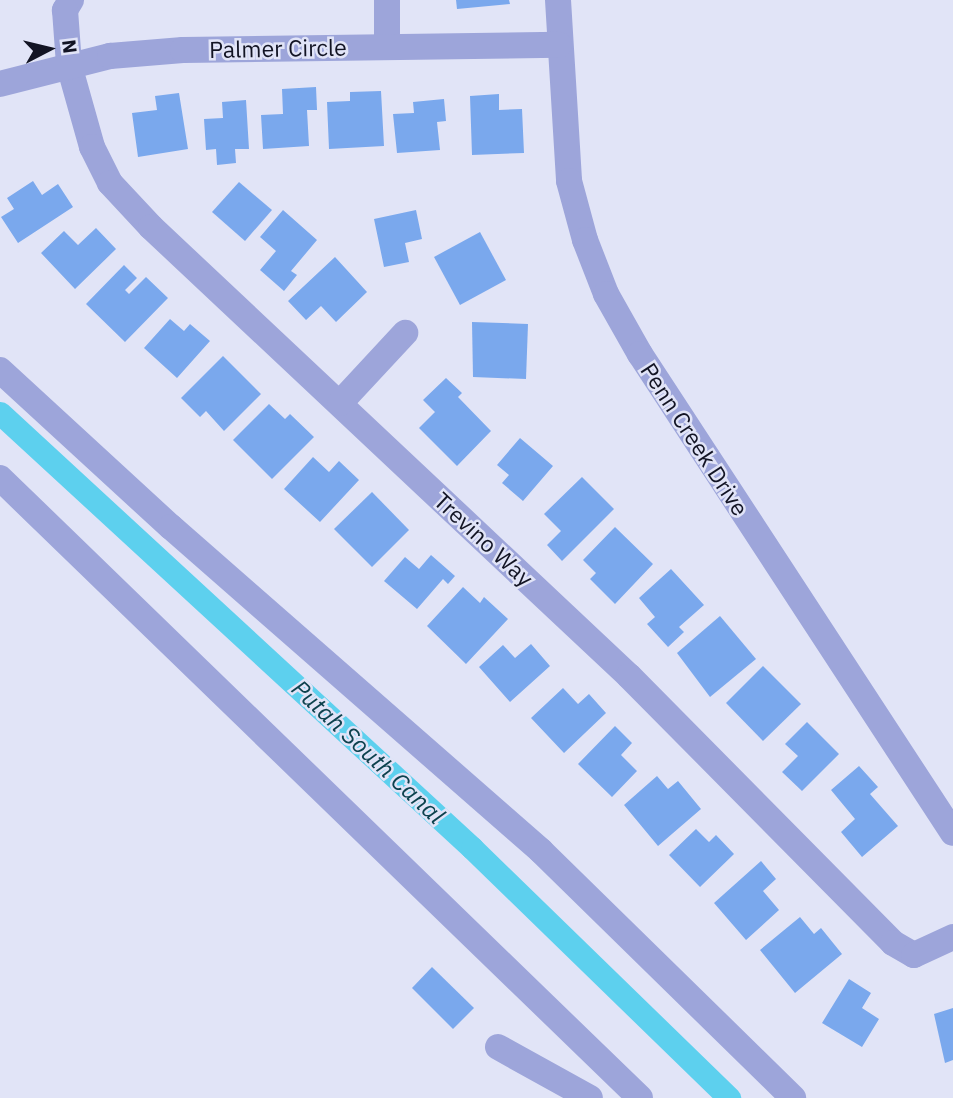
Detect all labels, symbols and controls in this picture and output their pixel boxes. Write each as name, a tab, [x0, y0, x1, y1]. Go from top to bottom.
north arrow	[14, 14, 84, 84]
street label: Palmer Circle	[209, 33, 347, 63]
text: N	[57, 38, 83, 55]
street label: Penn Creek Drive	[635, 357, 755, 521]
street label: Trevino Way	[429, 486, 539, 592]
water label: Putah South Canal	[286, 674, 450, 830]

